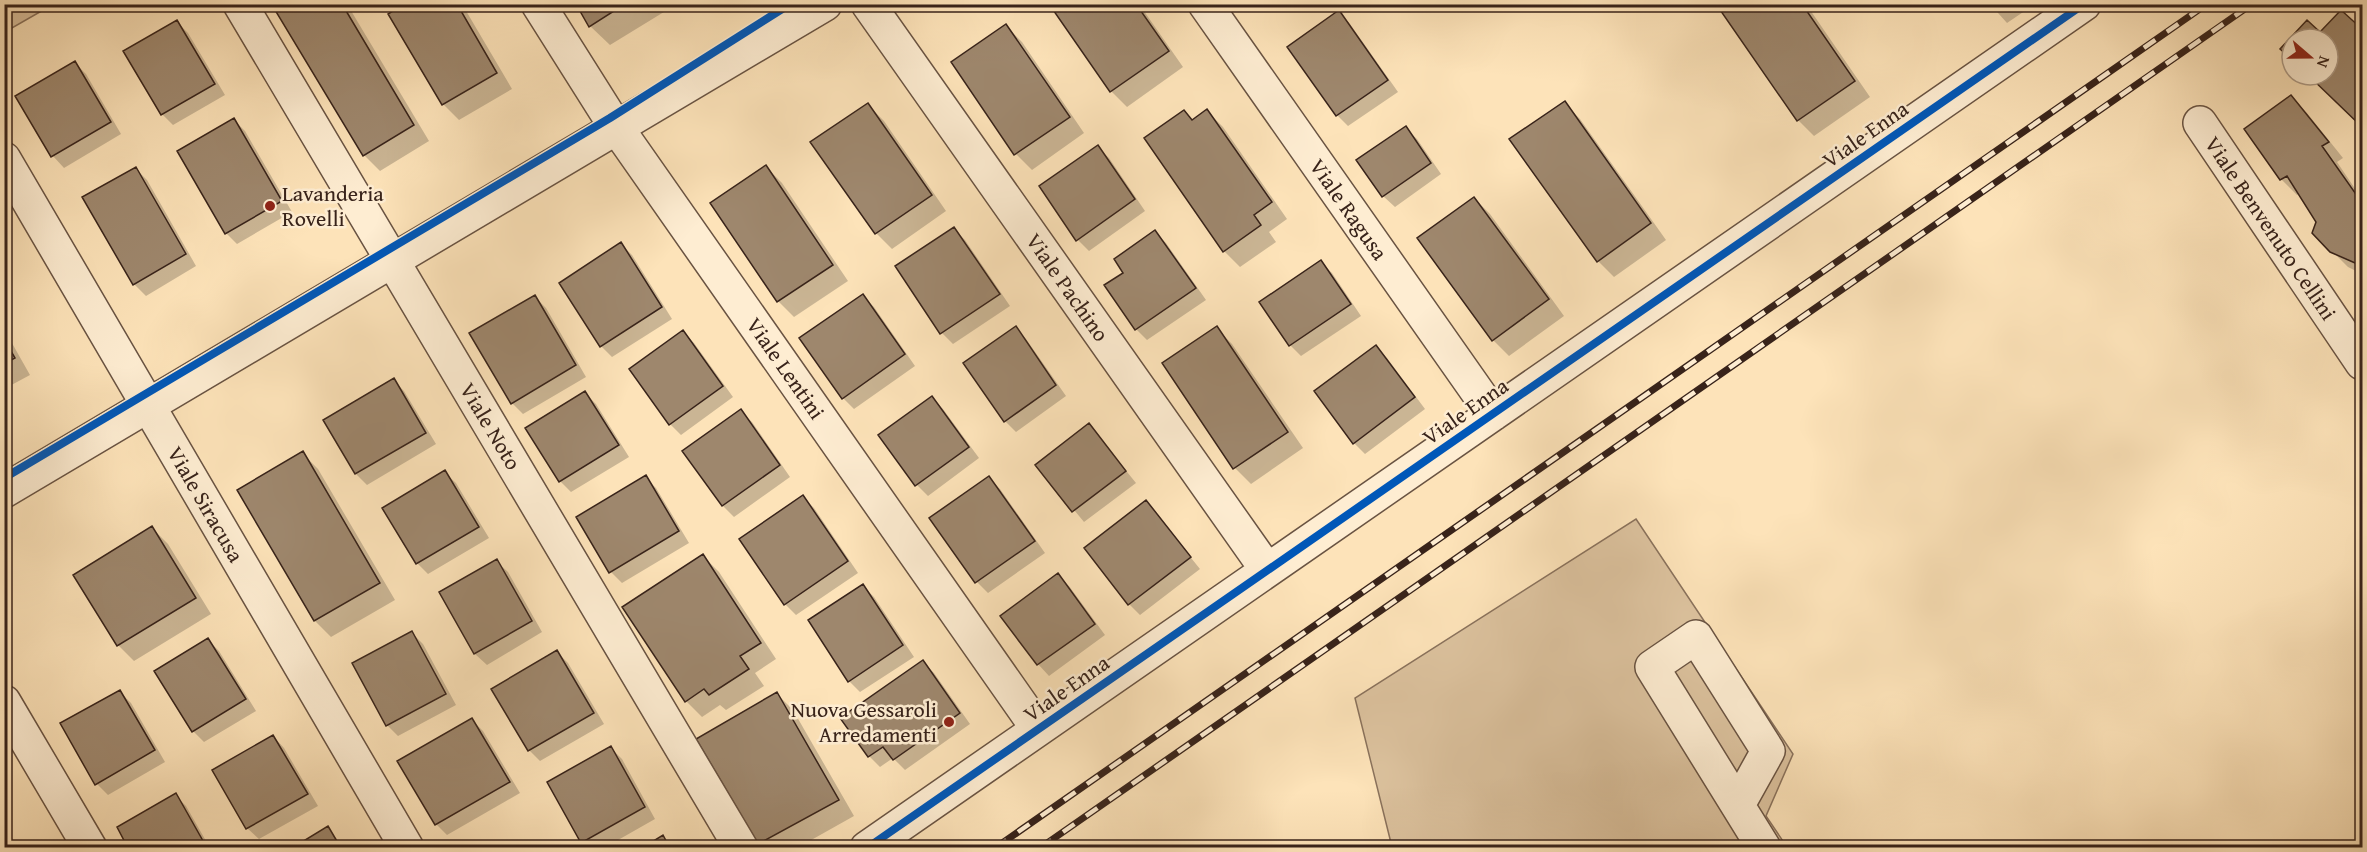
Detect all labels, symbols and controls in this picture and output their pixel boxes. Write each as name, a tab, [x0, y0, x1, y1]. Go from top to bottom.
north arrow	[2280, 27, 2340, 87]
text: N	[2311, 53, 2337, 72]
street label: Viale Enna	[1815, 92, 1915, 175]
street label: Viale Benvenuto Cellini	[2197, 130, 2345, 326]
street label: Viale Ragusa	[1302, 152, 1396, 267]
place label: Lavanderia Rovelli	[282, 177, 384, 234]
marker: Lavanderia Rovelli	[263, 199, 277, 213]
street label: Viale Pachino	[1019, 226, 1117, 348]
street label: Viale Lentini	[739, 310, 833, 426]
street label: Viale Enna	[1415, 369, 1515, 452]
street label: Viale Noto	[452, 376, 530, 476]
street label: Viale Siracusa	[160, 440, 252, 568]
street label: Viale Enna	[1016, 646, 1116, 729]
place label: Nuova Gessaroli Arredamenti	[791, 693, 937, 750]
marker: Nuova Gessaroli Arredamenti	[942, 715, 956, 729]

